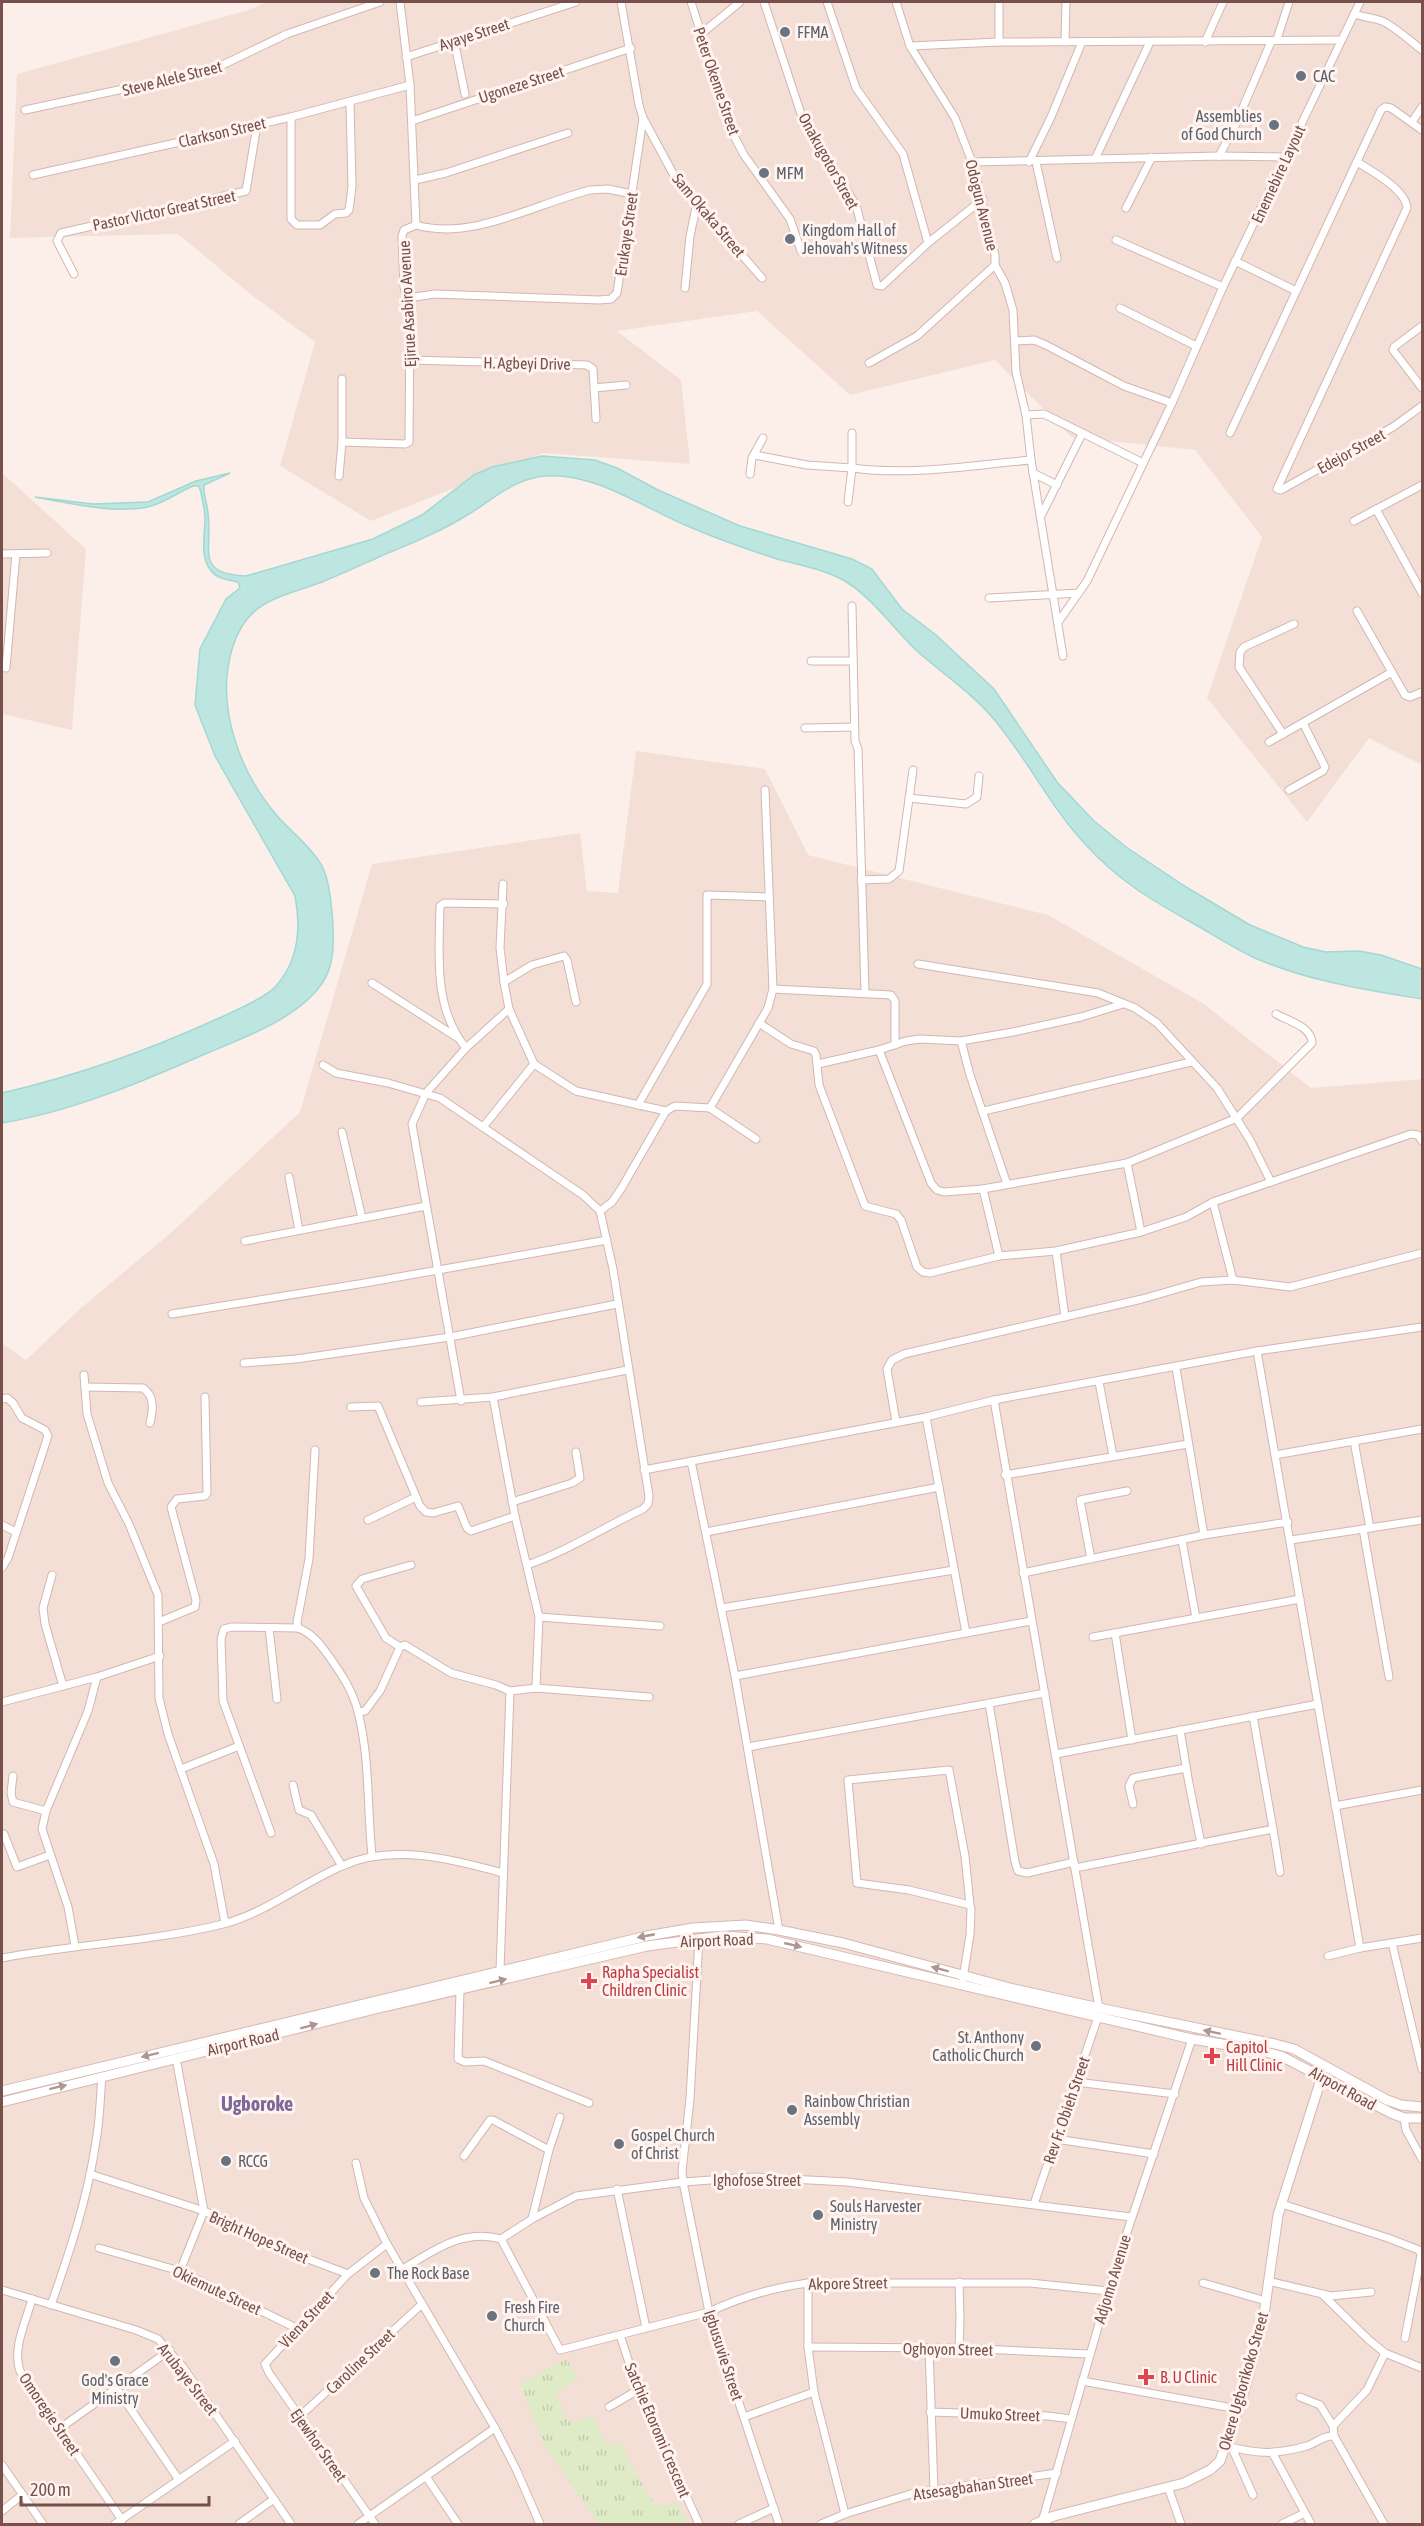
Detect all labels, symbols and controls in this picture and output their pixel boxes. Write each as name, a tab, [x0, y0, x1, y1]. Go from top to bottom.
street label: Ayaye Street	[437, 14, 512, 55]
place label: FFMA	[797, 23, 829, 41]
street label: Peter Okeme Street	[690, 25, 744, 138]
marker: FFMA	[778, 25, 792, 39]
street label: Steve Alele Street	[120, 57, 224, 99]
street label: Ugoneze Street	[476, 62, 567, 107]
place label: CAC	[1313, 67, 1335, 85]
marker: CAC	[1294, 69, 1308, 83]
place label: Assemblies of God Church	[1181, 107, 1262, 143]
street label: Onakugotor Street	[794, 110, 863, 213]
street label: Clarkson Street	[177, 113, 268, 151]
marker: Assemblies of God Church	[1267, 118, 1281, 132]
street label: Enemebire Layout	[1247, 122, 1310, 226]
street label: Odogun Avenue	[961, 158, 1002, 253]
place label: MFM	[776, 164, 804, 182]
marker: MFM	[757, 166, 771, 180]
street label: Sam Okaka Street	[669, 170, 749, 261]
street label: Pastor Victor Great Street	[91, 186, 237, 234]
street label: Erukaye Street	[611, 190, 642, 277]
place label: Kingdom Hall of Jehovah's Witness	[802, 221, 908, 257]
marker: Kingdom Hall of Jehovah's Witness	[783, 232, 797, 246]
street label: Ejirue Asabiro Avenue	[395, 240, 420, 368]
street label: H. Agbeyi Drive	[483, 353, 571, 374]
street label: Edejor Street	[1314, 425, 1389, 478]
street label: Airport Road	[680, 1930, 754, 1951]
one-way arrow	[636, 1932, 655, 1941]
one-way arrow	[784, 1940, 802, 1950]
place label: Rapha Specialist Children Clinic	[602, 1963, 700, 1999]
one-way arrow	[931, 1964, 949, 1973]
marker: Rapha Specialist Children Clinic	[580, 1972, 598, 1990]
one-way arrow	[489, 1975, 507, 1985]
one-way arrow	[300, 2021, 318, 2031]
street label: Airport Road	[205, 2025, 281, 2060]
one-way arrow	[1202, 2027, 1221, 2036]
place label: St. Anthony Catholic Church	[932, 2028, 1024, 2064]
place label: Capitol Hill Clinic	[1226, 2038, 1282, 2074]
marker: St. Anthony Catholic Church	[1029, 2039, 1043, 2053]
marker: Capitol Hill Clinic	[1203, 2047, 1221, 2065]
one-way arrow	[141, 2050, 159, 2060]
street label: Rev Fr. Obieh Street	[1039, 2054, 1093, 2166]
street label: Airport Road	[1306, 2062, 1379, 2115]
one-way arrow	[49, 2082, 67, 2092]
district label: Ugboroke	[221, 2092, 293, 2115]
place label: Rainbow Christian Assembly	[804, 2092, 910, 2129]
marker: Rainbow Christian Assembly	[785, 2103, 799, 2117]
place label: Gospel Church of Christ	[631, 2126, 715, 2162]
marker: Gospel Church of Christ	[612, 2137, 626, 2151]
place label: RCCG	[238, 2152, 268, 2170]
marker: RCCG	[219, 2154, 233, 2168]
street label: Ighofose Street	[713, 2171, 802, 2190]
place label: Souls Harvester Ministry	[830, 2197, 922, 2234]
street label: Bright Hope Street	[206, 2207, 312, 2268]
marker: Souls Harvester Ministry	[811, 2208, 825, 2222]
street label: Adjomo Avenue	[1090, 2232, 1135, 2326]
street label: Okiemute Street	[170, 2262, 264, 2318]
place label: The Rock Base	[387, 2264, 470, 2282]
marker: The Rock Base	[368, 2266, 382, 2280]
street label: Akpore Street	[808, 2273, 888, 2294]
street label: Viena Street	[275, 2287, 337, 2351]
place label: Fresh Fire Church	[504, 2298, 560, 2334]
street label: Igbusuvie Street	[700, 2307, 747, 2403]
marker: Fresh Fire Church	[485, 2309, 499, 2323]
street label: Okere Ugborikoko Street	[1215, 2309, 1272, 2453]
street label: Caroline Street	[322, 2324, 398, 2397]
street label: Arubaye Street	[154, 2339, 222, 2419]
street label: Oghoyon Street	[903, 2339, 994, 2360]
marker: God's Grace Ministry	[108, 2354, 122, 2368]
street label: Satchie Etoromi Crescent	[622, 2360, 695, 2500]
marker: B. U Clinic	[1137, 2368, 1155, 2386]
place label: B. U Clinic	[1160, 2368, 1217, 2386]
street label: Omoregie Street	[15, 2369, 84, 2459]
place label: God's Grace Ministry	[81, 2371, 149, 2408]
street label: Umuko Street	[960, 2404, 1041, 2424]
street label: Ejewhor Street	[287, 2405, 351, 2486]
scale bar	[21, 2469, 208, 2507]
street label: Atsesagbahan Street	[912, 2469, 1034, 2504]
text: 200 m	[30, 2479, 71, 2500]

